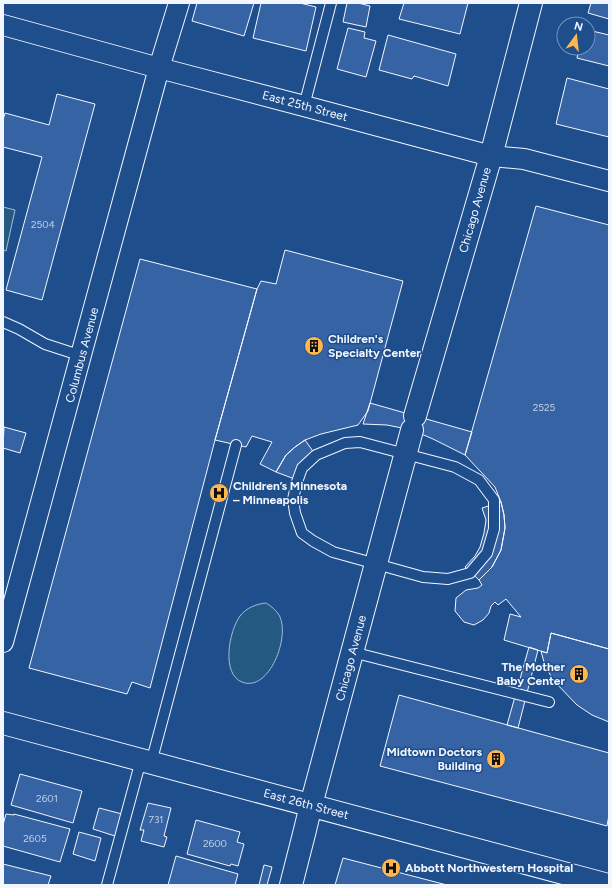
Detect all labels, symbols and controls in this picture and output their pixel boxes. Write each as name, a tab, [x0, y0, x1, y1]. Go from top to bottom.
north arrow	[556, 16, 596, 56]
text: N	[573, 19, 584, 34]
street label: East 25th Street	[261, 88, 350, 124]
street label: Chicago Avenue	[456, 165, 494, 254]
house number: 2504	[31, 218, 55, 231]
street label: Columbus Avenue	[63, 305, 102, 404]
place label: Children's Specialty Center	[328, 332, 421, 360]
building icon: Children's Specialty Center	[303, 335, 325, 357]
house number: 2525	[533, 401, 556, 414]
place label: Children’s Minnesota – Minneapolis	[233, 479, 347, 507]
hospital icon: Children’s Minnesota – Minneapolis	[208, 482, 230, 504]
street label: Chicago Avenue	[333, 613, 369, 702]
place label: The Mother Baby Center	[497, 660, 565, 688]
building icon: The Mother Baby Center	[568, 663, 590, 685]
place label: Midtown Doctors Building	[387, 745, 482, 773]
building icon: Midtown Doctors Building	[485, 748, 507, 770]
street label: East 26th Street	[262, 786, 351, 822]
house number: 2601	[36, 792, 58, 805]
house number: 731	[149, 813, 163, 826]
house number: 2605	[23, 832, 47, 845]
house number: 2600	[203, 837, 227, 850]
hospital icon: Abbott Northwestern Hospital	[380, 857, 402, 879]
place label: Abbott Northwestern Hospital	[405, 861, 573, 875]

